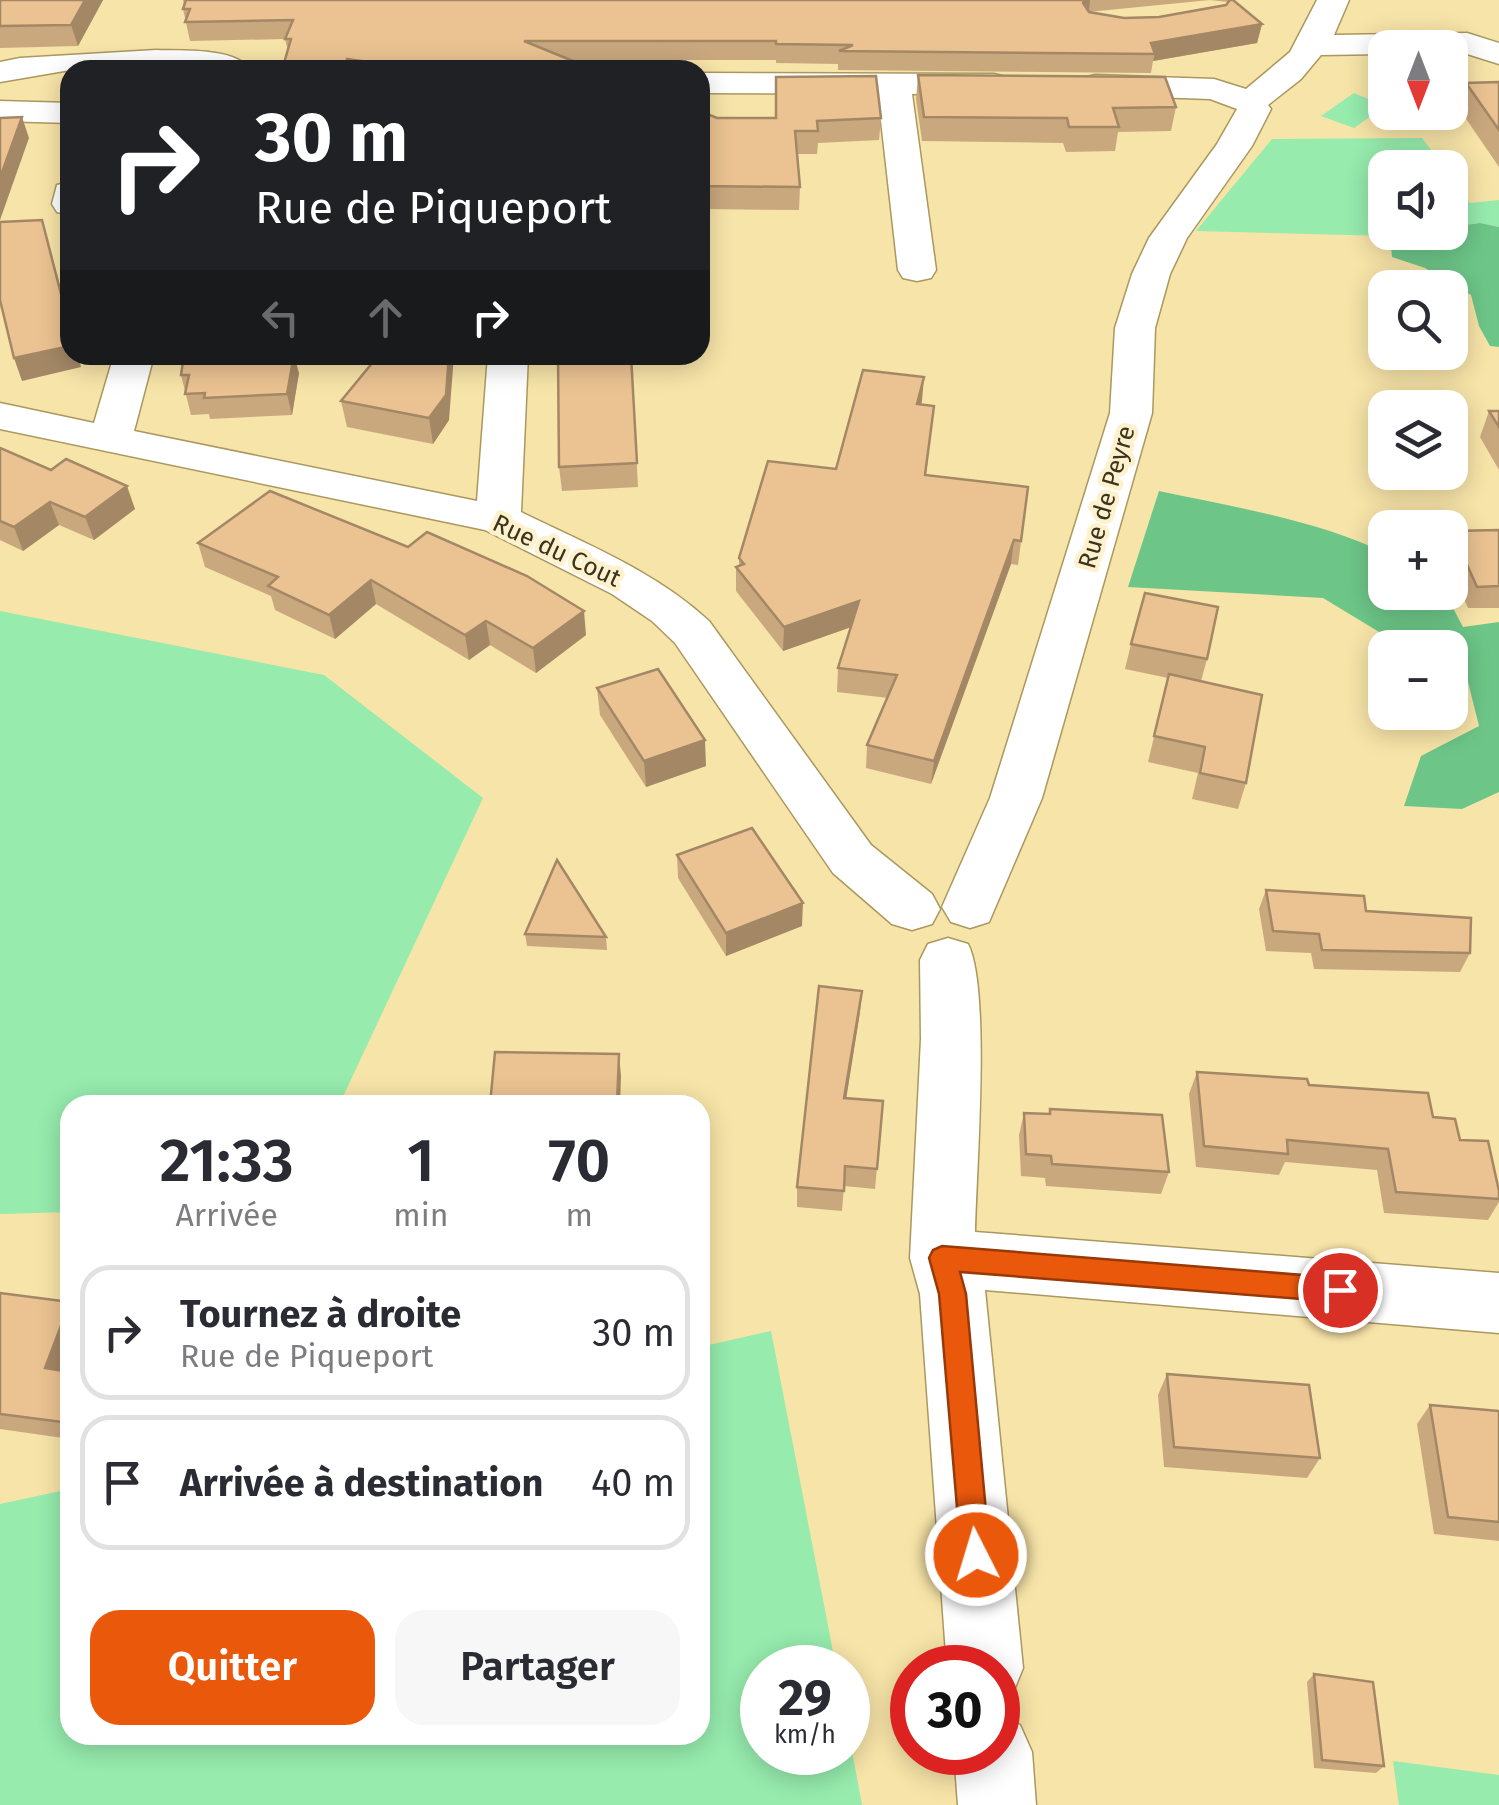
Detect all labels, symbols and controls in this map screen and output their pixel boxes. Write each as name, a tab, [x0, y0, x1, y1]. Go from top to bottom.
north arrow	[1368, 30, 1468, 130]
map controls	[1368, 30, 1468, 730]
text: 30 m	[255, 96, 408, 180]
icon: right	[90, 100, 220, 230]
button: sound	[1368, 150, 1468, 250]
text: Rue de Piqueport	[255, 181, 611, 235]
button: search	[1368, 270, 1468, 370]
icon: left	[253, 290, 308, 345]
icon: ahead	[358, 290, 413, 345]
icon: right	[463, 290, 518, 345]
button: layers	[1368, 390, 1468, 490]
street label: Rue de Peyre	[1072, 422, 1142, 572]
street label: Rue du Cout	[488, 508, 626, 594]
button: +	[1368, 510, 1468, 610]
button: −	[1368, 630, 1468, 730]
text: 21:33	[160, 1125, 294, 1197]
text: 1	[407, 1125, 435, 1197]
text: 70	[548, 1125, 610, 1197]
text: Arrivée	[175, 1196, 278, 1234]
text: min	[393, 1196, 449, 1234]
text: m	[566, 1196, 593, 1234]
pin	[1298, 1248, 1383, 1333]
icon: arrive	[1313, 1263, 1368, 1318]
text: Tournez à droite	[180, 1291, 461, 1337]
icon: right	[95, 1305, 150, 1360]
text: 30 m	[592, 1310, 675, 1356]
text: Rue de Piqueport	[180, 1337, 433, 1375]
icon: arrive	[95, 1455, 150, 1510]
text: Arrivée à destination	[180, 1460, 543, 1506]
text: 40 m	[591, 1460, 675, 1506]
position arrow	[924, 1503, 1028, 1607]
button: Quitter	[90, 1610, 375, 1725]
button: Partager	[395, 1610, 680, 1725]
speed limit sign: 30	[890, 1645, 1020, 1775]
text: 29	[778, 1668, 832, 1728]
text: km/h	[774, 1720, 836, 1750]

